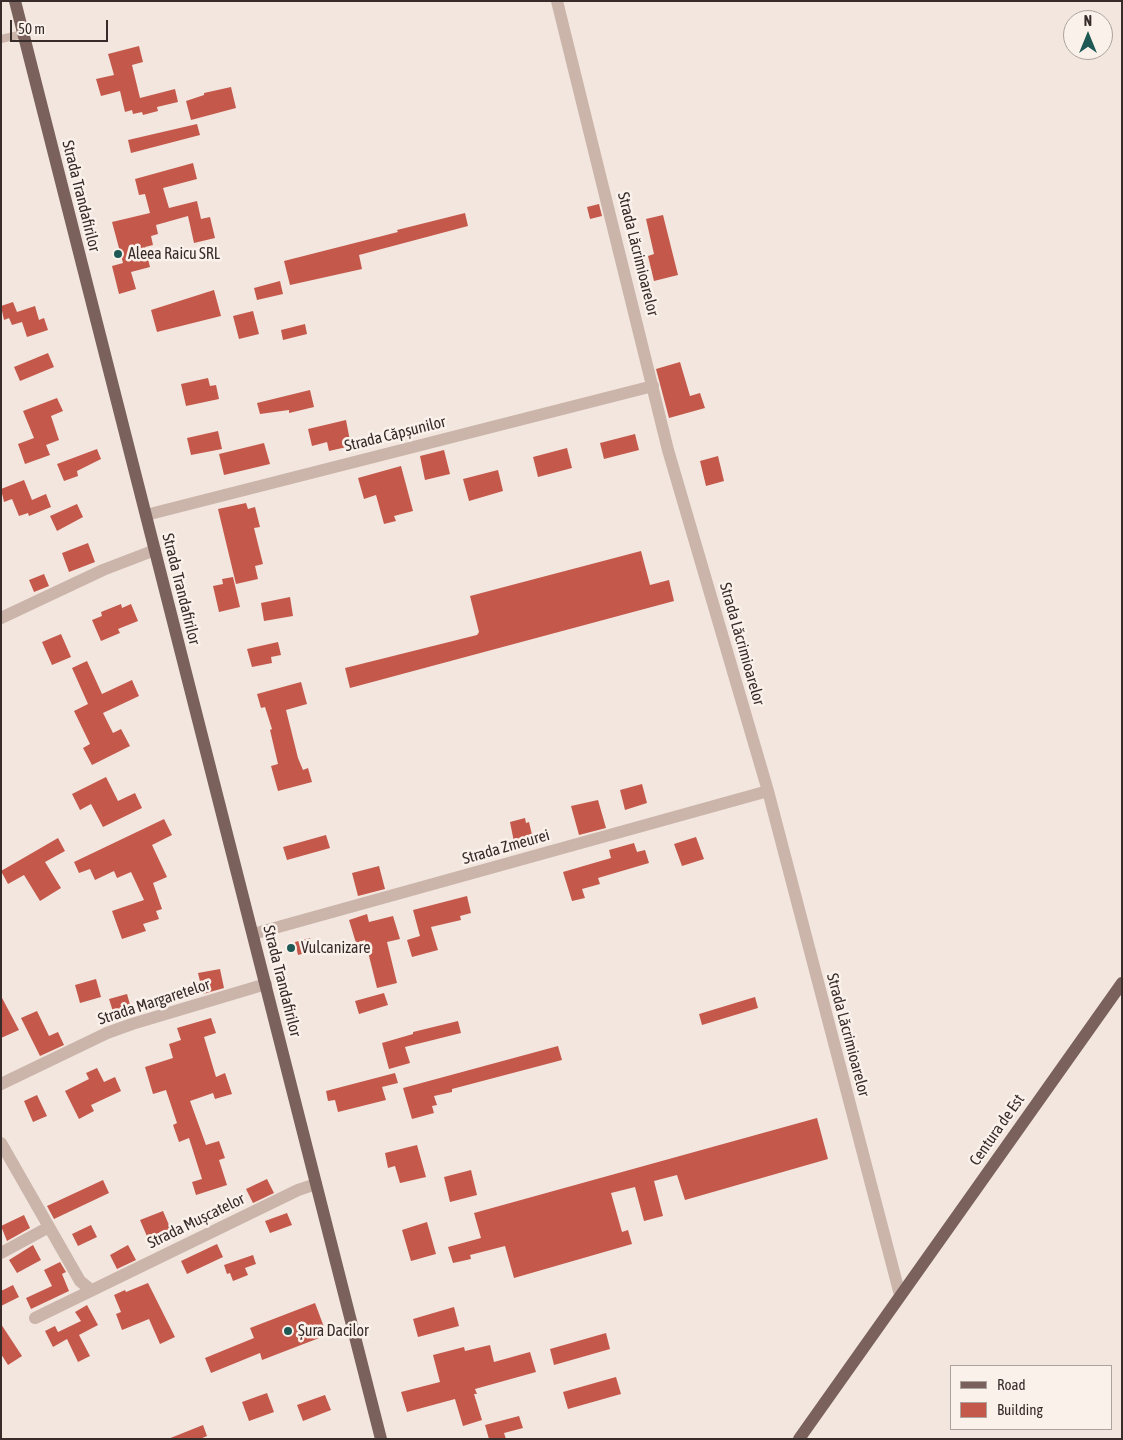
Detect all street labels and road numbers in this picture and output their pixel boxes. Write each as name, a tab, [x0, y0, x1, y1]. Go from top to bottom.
street label: Strada Trandafirilor	[58, 138, 104, 254]
street label: Strada Lăcrimioarelor	[613, 190, 663, 318]
street label: Strada Căpșunilor	[342, 412, 448, 456]
street label: Strada Trandafirilor	[158, 531, 204, 647]
street label: Strada Lăcrimioarelor	[715, 580, 769, 708]
street label: Strada Zmeurei	[460, 825, 552, 869]
street label: Strada Trandafirilor	[259, 923, 305, 1039]
street label: Strada Lăcrimioarelor	[822, 971, 874, 1099]
street label: Strada Margaretelor	[95, 975, 213, 1029]
street label: Centura de Est	[965, 1091, 1029, 1169]
street label: Strada Mușcatelor	[144, 1189, 248, 1253]

